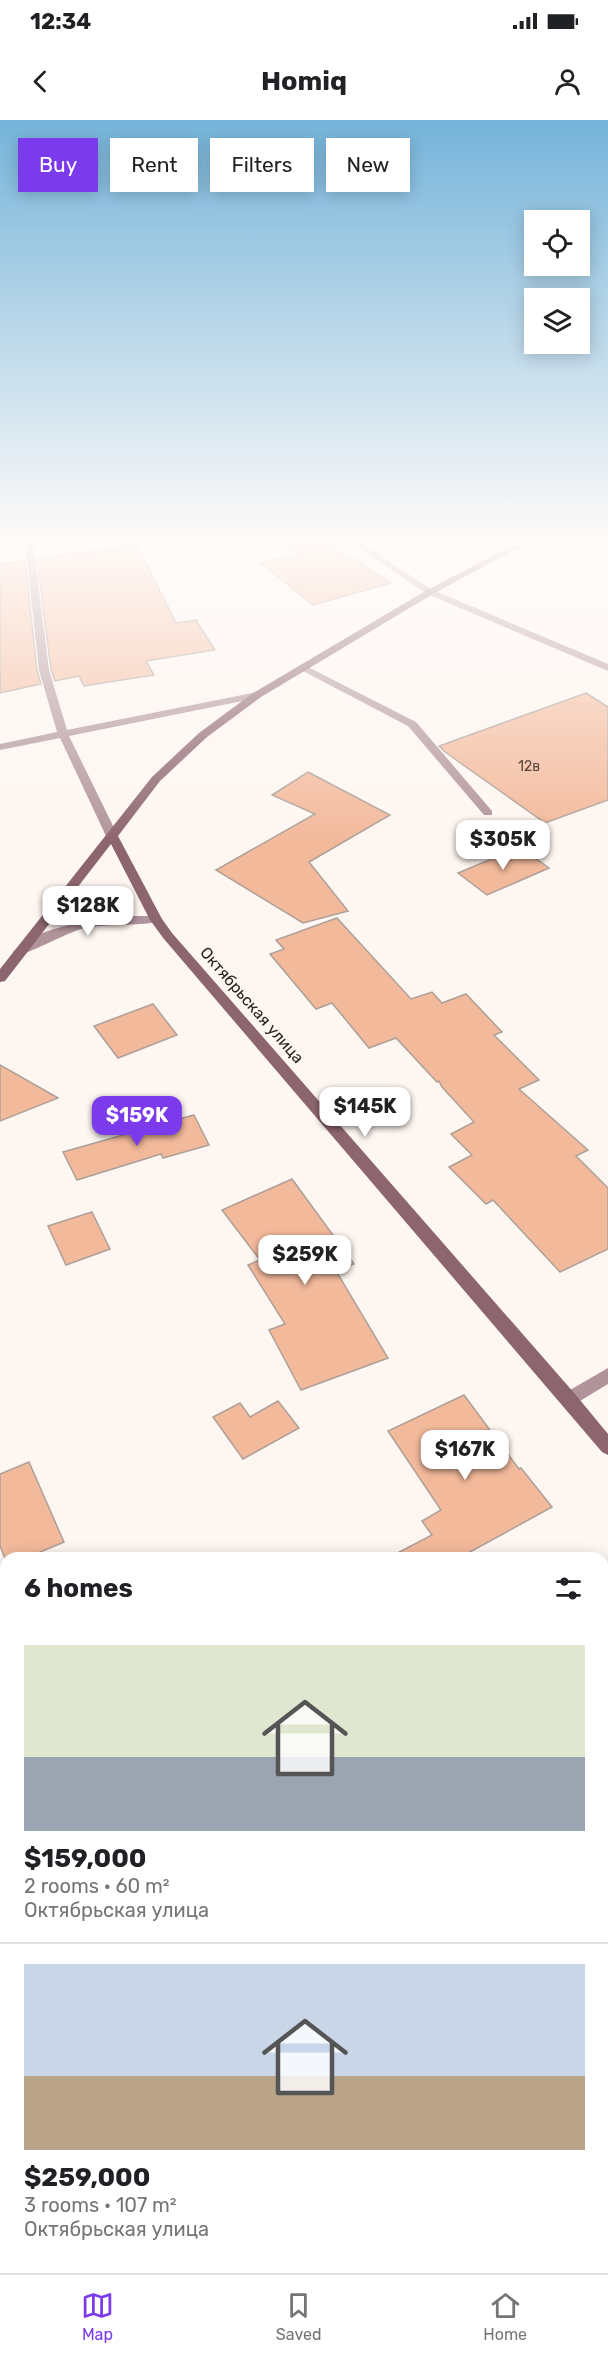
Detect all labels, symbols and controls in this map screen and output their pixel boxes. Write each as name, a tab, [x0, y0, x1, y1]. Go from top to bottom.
text: 12:34	[30, 8, 91, 35]
icon: back	[24, 65, 57, 98]
text: Homiq	[261, 65, 347, 97]
icon: person	[551, 65, 584, 98]
chip: Buy	[18, 138, 98, 192]
chip: Rent	[110, 138, 198, 192]
chip: Filters	[210, 138, 314, 192]
chip: New	[326, 138, 410, 192]
map controls	[524, 210, 590, 354]
button: locate	[524, 210, 590, 276]
button: layers	[524, 288, 590, 354]
house number: 12в	[518, 758, 540, 775]
pin: $305K	[461, 820, 545, 871]
text: $305K	[470, 827, 536, 851]
pin: $128K	[46, 886, 130, 937]
text: $128K	[56, 893, 120, 917]
street label: Октябрьская улица	[196, 943, 308, 1067]
pin: $145K	[323, 1087, 407, 1138]
text: $145K	[333, 1094, 397, 1118]
pin: $159K	[95, 1096, 179, 1147]
text: $159K	[106, 1103, 168, 1127]
pin: $259K	[263, 1235, 347, 1286]
text: $259K	[272, 1242, 338, 1266]
pin: $167K	[423, 1430, 507, 1481]
text: $167K	[435, 1437, 495, 1461]
icon: filters	[552, 1572, 585, 1605]
text: 6 homes	[24, 1573, 133, 1604]
icon: home	[251, 1684, 359, 1792]
text: $159,000	[24, 1843, 147, 1874]
text: 2 rooms · 60 m²	[24, 1874, 170, 1898]
text: Октябрьская улица	[24, 1898, 209, 1922]
icon: home	[251, 2003, 359, 2111]
text: $259,000	[24, 2162, 150, 2193]
text: 3 rooms · 107 m²	[24, 2193, 177, 2217]
text: Октябрьская улица	[24, 2217, 209, 2241]
tab: Map	[81, 2289, 114, 2344]
tab: Saved	[276, 2289, 321, 2344]
tab: Home	[483, 2289, 527, 2344]

